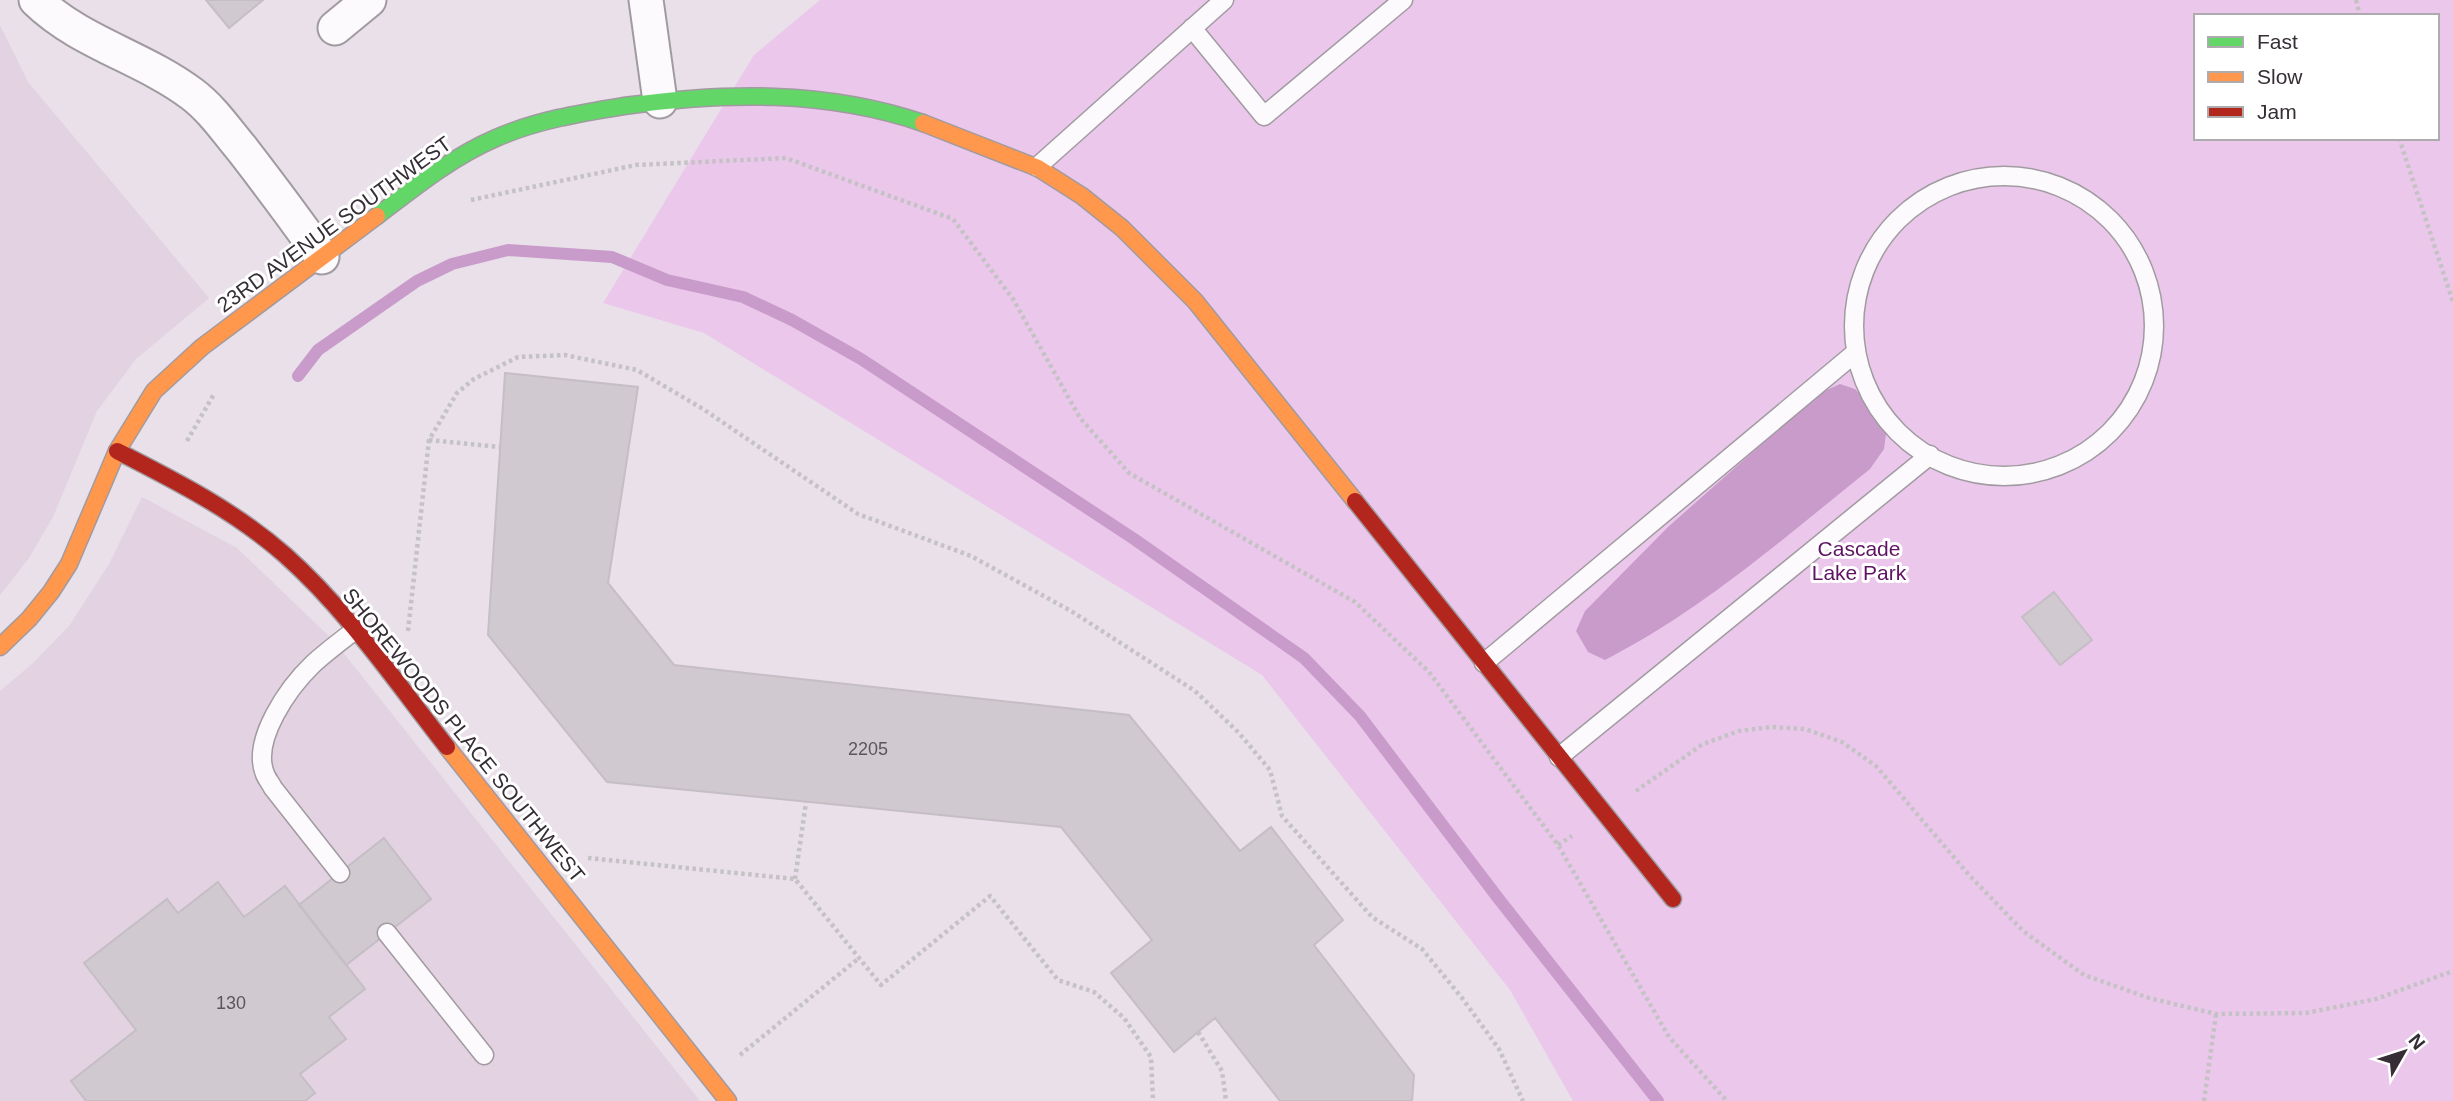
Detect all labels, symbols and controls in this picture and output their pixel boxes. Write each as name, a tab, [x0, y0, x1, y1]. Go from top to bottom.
legend	[2194, 14, 2439, 140]
text: Fast	[2257, 30, 2298, 53]
text: Slow	[2257, 65, 2303, 88]
text: Jam	[2257, 100, 2297, 123]
street label: 23RD AVENUE SOUTHWEST	[213, 131, 455, 317]
park label: Cascade Lake Park	[1812, 537, 1907, 584]
street label: SHOREWOODS PLACE SOUTHWEST	[338, 584, 590, 887]
house number: 2205	[848, 739, 888, 759]
house number: 130	[216, 993, 246, 1013]
north arrow	[2369, 1017, 2439, 1087]
text: N	[2404, 1030, 2429, 1054]

